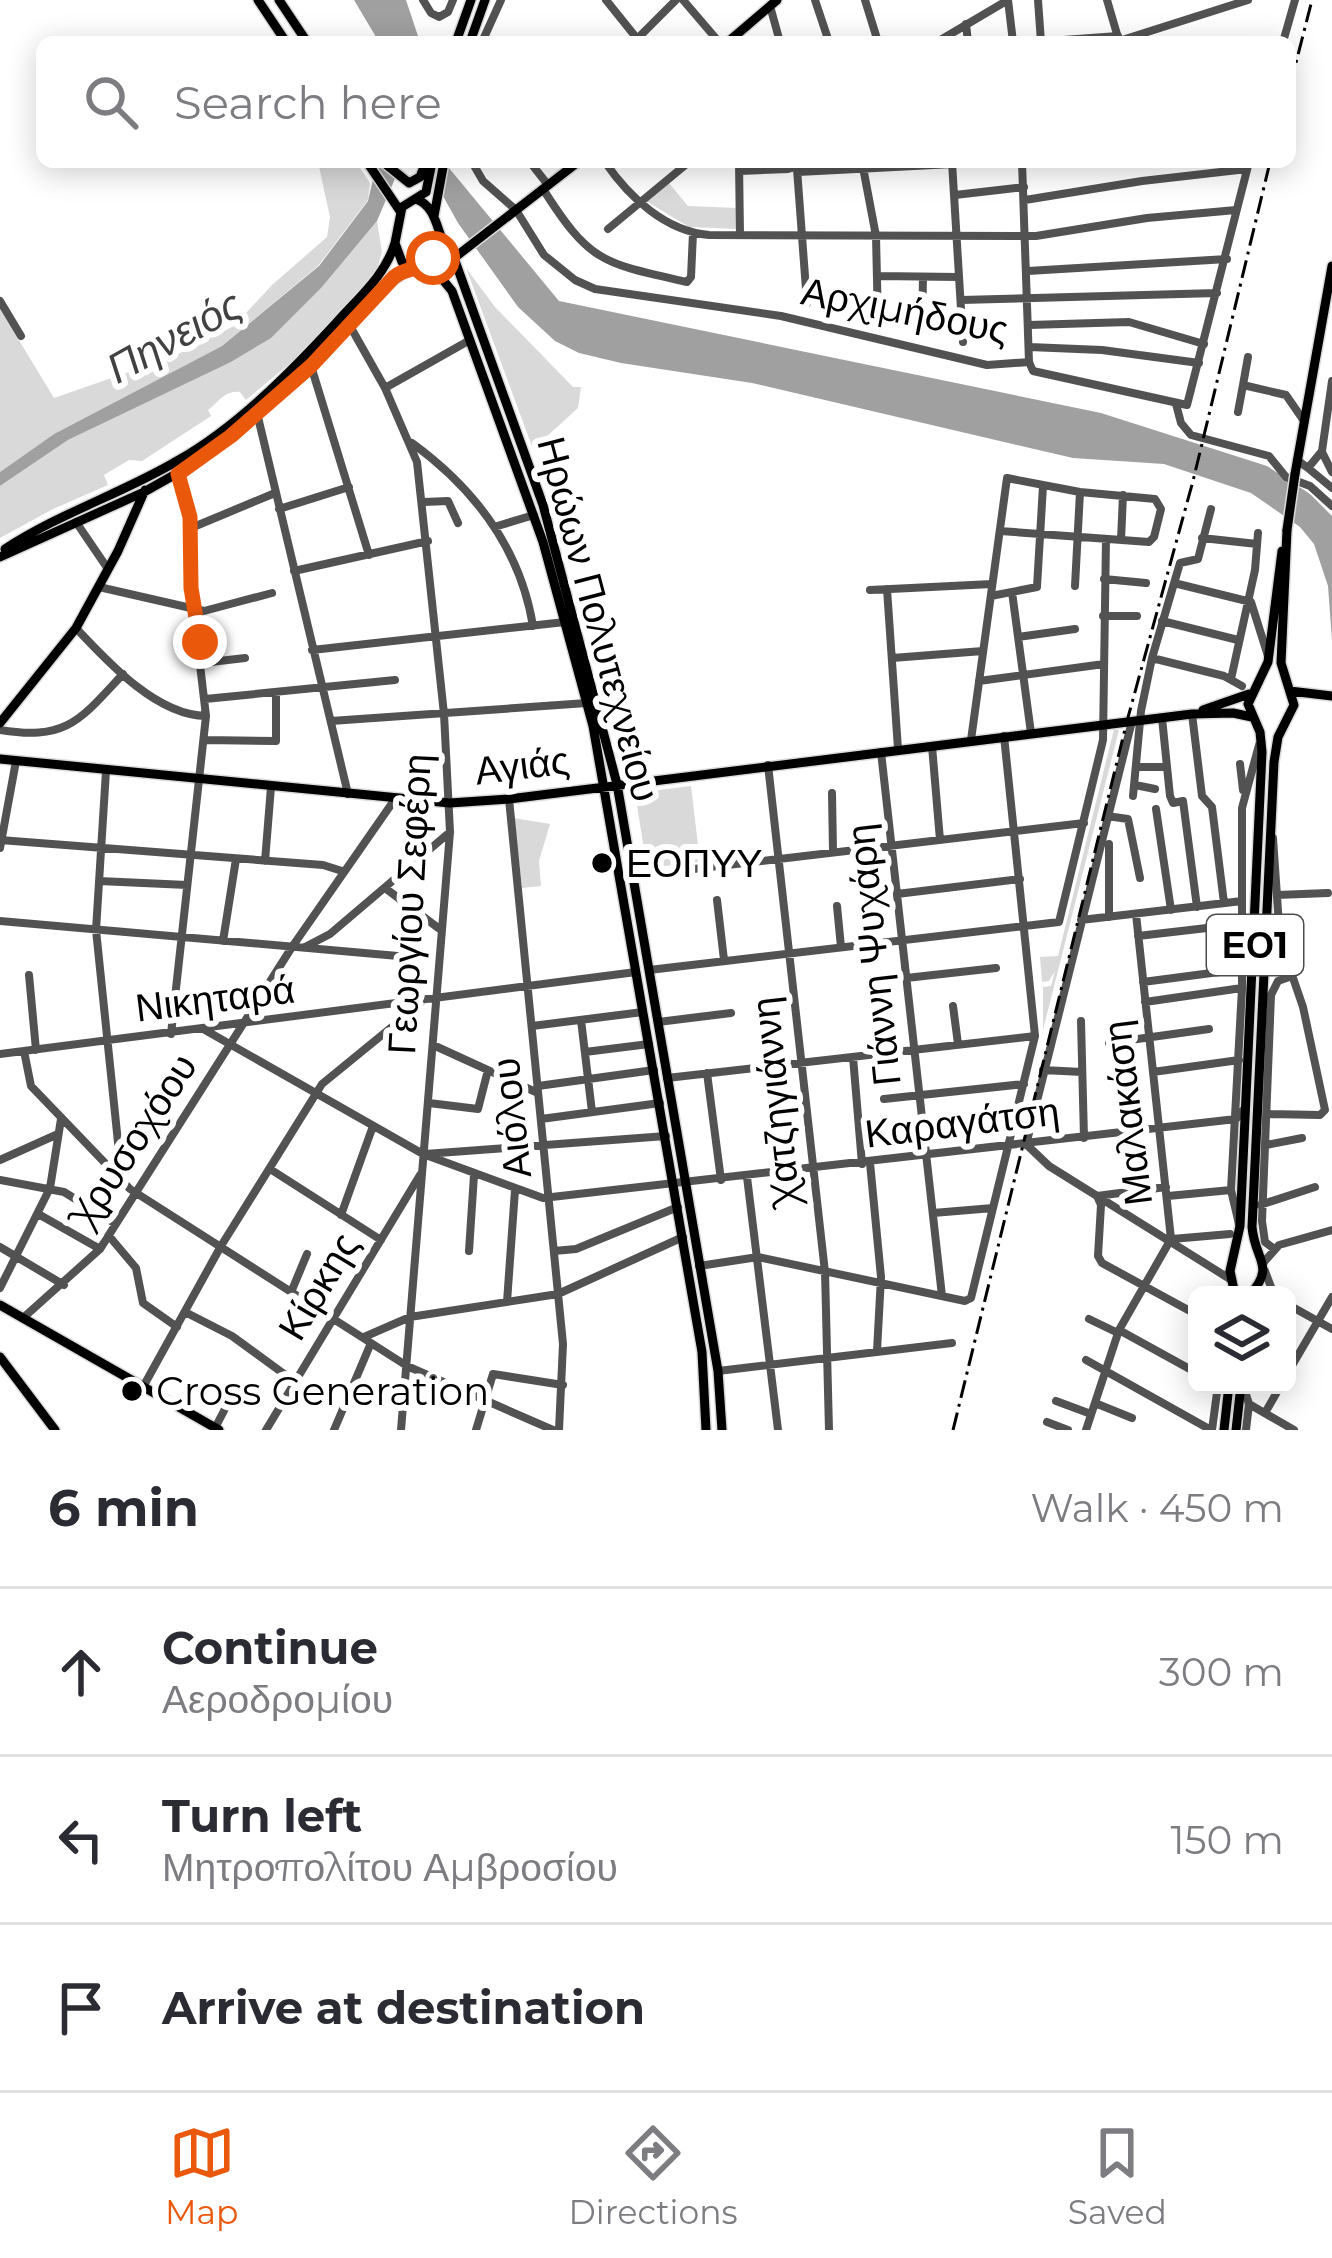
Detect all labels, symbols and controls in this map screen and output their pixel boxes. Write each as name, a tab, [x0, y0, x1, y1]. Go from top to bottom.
search box	[36, 36, 1296, 168]
icon: search	[78, 69, 144, 135]
text: Search here	[174, 75, 442, 130]
route start	[406, 231, 460, 285]
street label: Αρχιμήδους	[798, 266, 1012, 354]
water label: Πηνειός	[97, 278, 251, 394]
street label: Ηρώων Πολυτεχνείου	[527, 431, 671, 807]
route end	[173, 615, 227, 669]
street label: Αγιάς	[472, 735, 572, 795]
street label: Γεωργίου Σεφέρη	[377, 752, 441, 1056]
street label: Γιάννη Ψυχάρη	[835, 822, 911, 1088]
place label: ΕΟΠΥΥ	[626, 839, 763, 887]
marker: ΕΟΠΥΥ	[589, 850, 615, 876]
road number: ΕΟ1	[1207, 915, 1303, 975]
street label: Νικηταρά	[133, 964, 297, 1032]
street label: Χατζηγιάννη	[740, 995, 810, 1212]
street label: Μαλακάση	[1092, 1018, 1162, 1208]
street label: Χρυσοχόου	[57, 1044, 207, 1240]
street label: Αιόλου	[481, 1056, 541, 1180]
street label: Καραγάτση	[862, 1086, 1062, 1158]
street label: Κίρκης	[267, 1224, 369, 1348]
map controls	[1188, 1286, 1296, 1394]
button: layers	[1188, 1286, 1296, 1394]
place label: Cross Generation	[156, 1367, 489, 1415]
marker: Cross Generation	[119, 1378, 145, 1404]
text: 6 min	[48, 1477, 199, 1539]
text: Walk · 450 m	[1031, 1484, 1284, 1532]
text: Continue	[162, 1620, 378, 1675]
icon: ahead	[48, 1639, 114, 1705]
text: 300 m	[1159, 1648, 1284, 1696]
text: Αεροδρομίου	[162, 1675, 393, 1723]
text: Turn left	[162, 1788, 362, 1843]
icon: left	[48, 1807, 114, 1873]
text: 150 m	[1170, 1816, 1284, 1864]
text: Μητροπολίτου Αμβροσίου	[162, 1843, 618, 1891]
icon: arrive	[48, 1975, 114, 2041]
text: Arrive at destination	[162, 1980, 645, 2035]
tab: Map	[165, 2120, 238, 2232]
tab: Directions	[569, 2120, 738, 2232]
tab: Saved	[1068, 2120, 1167, 2232]

